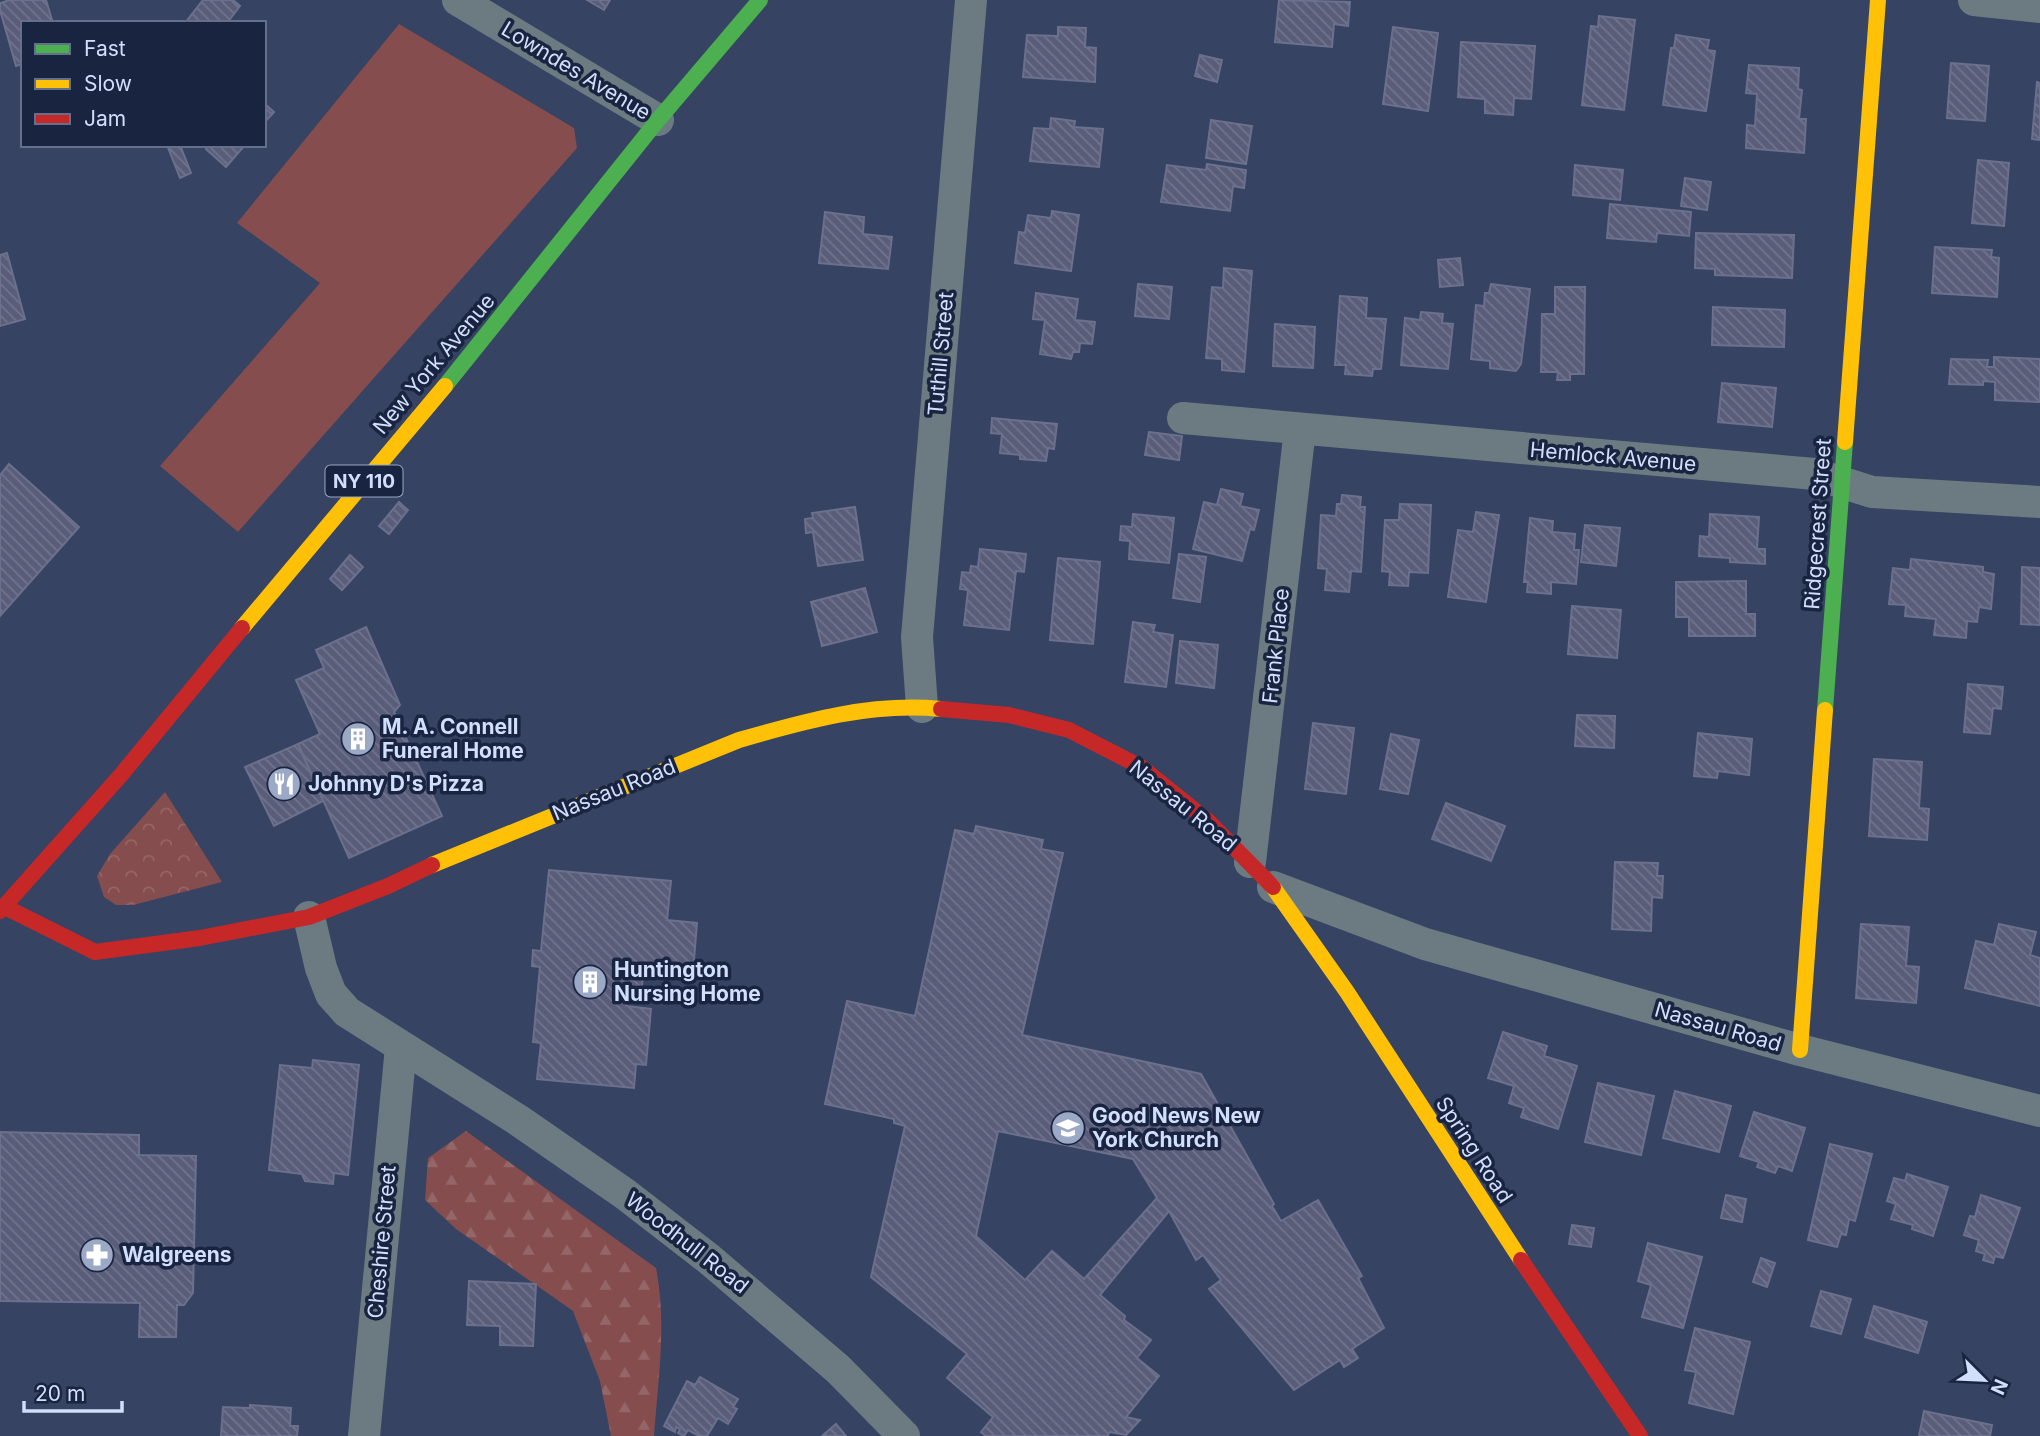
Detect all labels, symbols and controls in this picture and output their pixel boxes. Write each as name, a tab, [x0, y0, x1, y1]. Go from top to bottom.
street label: Lowndes Avenue	[497, 16, 655, 125]
legend	[21, 21, 266, 147]
text: Fast	[84, 36, 126, 61]
text: Slow	[84, 71, 132, 96]
text: Jam	[84, 106, 126, 131]
street label: New York Avenue	[368, 288, 500, 439]
street label: Tuthill Street	[923, 291, 958, 417]
street label: Hemlock Avenue	[1529, 437, 1697, 476]
street label: Ridgecrest Street	[1799, 437, 1836, 610]
road number: NY 110	[326, 466, 402, 496]
street label: Frank Place	[1257, 587, 1294, 705]
place label: M. A. Connell Funeral Home	[382, 714, 524, 763]
building icon: M. A. Connell Funeral Home	[339, 720, 377, 758]
street label: Nassau Road	[549, 753, 679, 826]
street label: Nassau Road	[1125, 755, 1242, 856]
restaurant icon: Johnny D's Pizza	[265, 765, 303, 803]
place label: Johnny D's Pizza	[308, 771, 484, 796]
place label: Huntington Nursing Home	[614, 957, 761, 1006]
building icon: Huntington Nursing Home	[571, 963, 609, 1001]
street label: Nassau Road	[1652, 997, 1784, 1057]
street label: Spring Road	[1431, 1092, 1518, 1207]
place label: Good News New York Church	[1092, 1103, 1261, 1152]
school or university icon: Good News New York Church	[1049, 1109, 1087, 1147]
street label: Cheshire Street	[362, 1164, 401, 1320]
street label: Woodhull Road	[621, 1187, 754, 1298]
pharmacy icon: Walgreens	[78, 1236, 116, 1274]
place label: Walgreens	[122, 1242, 232, 1267]
north arrow	[1949, 1345, 2019, 1415]
scale bar	[24, 1370, 122, 1414]
text: N	[1986, 1375, 2013, 1398]
text: 20 m	[35, 1381, 85, 1406]

